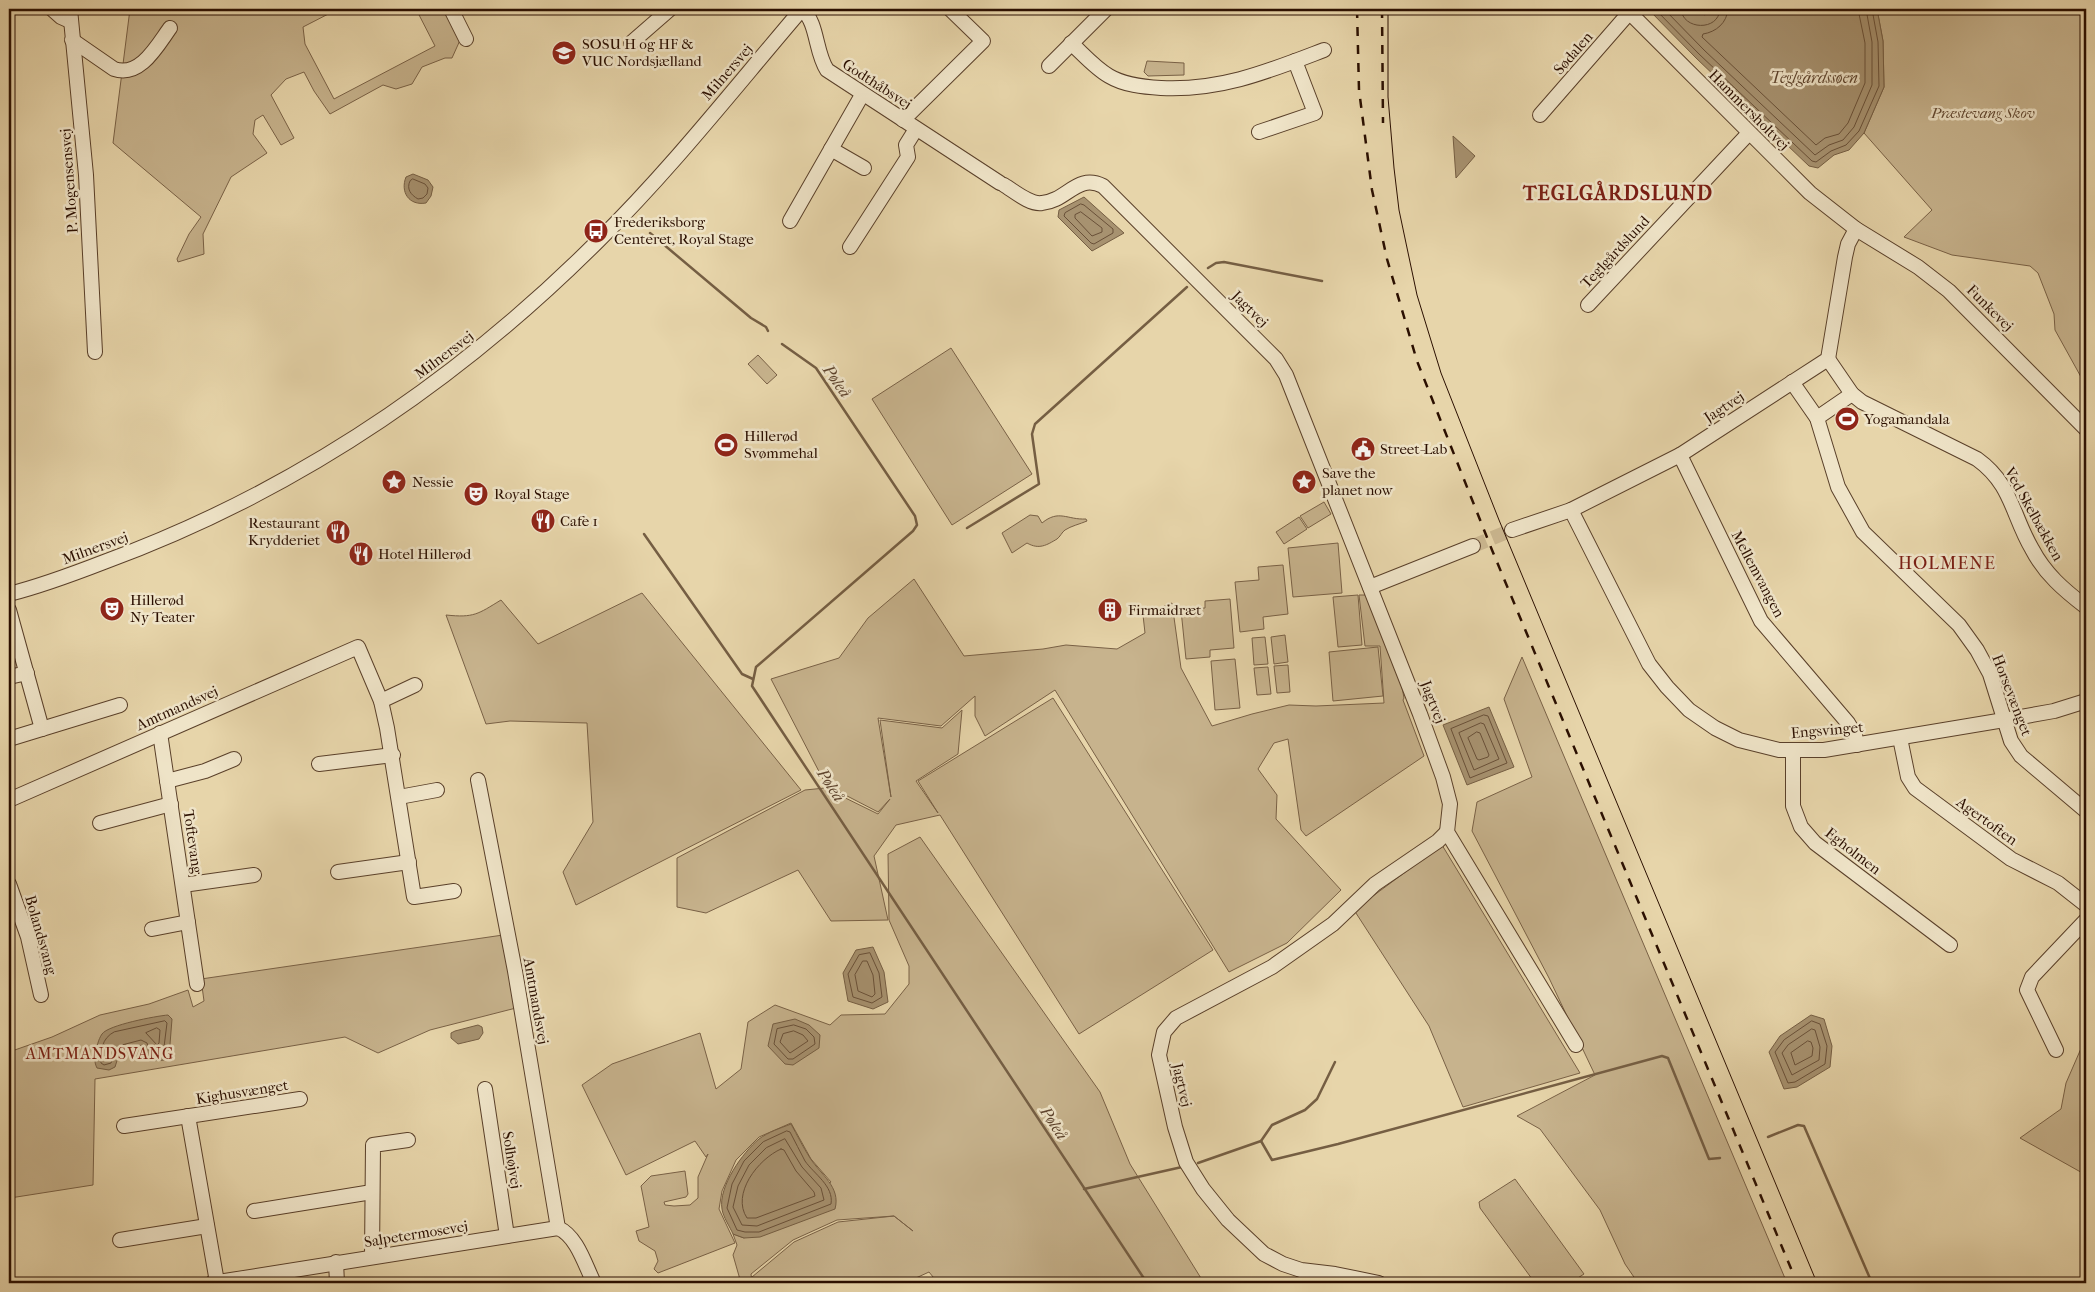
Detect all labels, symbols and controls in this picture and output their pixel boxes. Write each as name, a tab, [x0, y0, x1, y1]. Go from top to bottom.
street label: Sødalen	[1550, 28, 1597, 78]
place label: SOSU H og HF & VUC Nordsjælland	[581, 35, 703, 70]
school or university icon: SOSU H og HF & VUC Nordsjælland	[551, 40, 577, 66]
street label: Milnersvej	[698, 40, 756, 104]
street label: Godthåbsvej	[839, 55, 915, 113]
street label: Hammersholtvej	[1705, 66, 1793, 154]
water label: Teglgårdssøen	[1770, 68, 1858, 87]
park label: Præstevang Skov	[1930, 104, 2035, 122]
street label: P. Mogensensvej	[56, 128, 82, 234]
district label: TEGLGÅRDSLUND	[1522, 180, 1713, 205]
street label: Teglgårdslund	[1577, 211, 1654, 292]
place label: Frederiksborg Centeret, Royal Stage	[614, 213, 754, 248]
bus stop icon: Frederiksborg Centeret, Royal Stage	[583, 218, 609, 244]
street label: Funkevej	[1963, 281, 2017, 335]
street label: Jagtvej	[1227, 286, 1272, 331]
street label: Milnersvej	[411, 327, 477, 383]
water label: Pøleå	[818, 360, 855, 401]
street label: Jagtvej	[1700, 387, 1747, 427]
sports icon: Yogamandala	[1834, 406, 1860, 432]
place label: Yogamandala	[1863, 410, 1951, 428]
place label: Hillerød Svømmehal	[744, 427, 818, 462]
sports icon: Hillerød Svømmehal	[713, 432, 739, 458]
public building icon: Street-Lab	[1350, 436, 1376, 462]
place label: Street-Lab	[1380, 440, 1448, 458]
street label: Ved Skelbækken	[2000, 463, 2067, 564]
place label: Save the planet now	[1321, 464, 1394, 499]
place icon: Nessie	[381, 469, 407, 495]
place icon: Save the planet now	[1291, 469, 1317, 495]
place label: Nessie	[412, 473, 454, 491]
theatre icon: Royal Stage	[463, 481, 489, 507]
place label: Royal Stage	[494, 485, 570, 503]
restaurant icon: Cafe 1	[530, 508, 556, 534]
place label: Cafe 1	[560, 512, 598, 530]
place label: Restaurant Krydderiet	[248, 514, 321, 549]
restaurant icon: Restaurant Krydderiet	[325, 519, 351, 545]
street label: Mellemvangen	[1728, 527, 1789, 621]
street label: Milnersvej	[60, 528, 130, 568]
restaurant icon: Hotel Hillerød	[348, 541, 374, 567]
place label: Hotel Hillerød	[378, 545, 472, 563]
district label: HOLMENE	[1898, 553, 1996, 574]
place label: Hillerød Ny Teater	[130, 591, 195, 626]
theatre icon: Hillerød Ny Teater	[99, 596, 125, 622]
building icon: Firmaidræt	[1097, 597, 1123, 623]
place label: Firmaidræt	[1128, 601, 1202, 619]
street label: Horsevænget	[1988, 652, 2036, 739]
street label: Jagtvej	[1416, 677, 1449, 726]
street label: Amtmandsvej	[132, 682, 221, 734]
street label: Engsvinget	[1790, 718, 1865, 742]
water label: Pøleå	[813, 764, 849, 805]
street label: Agertoften	[1952, 792, 2021, 849]
street label: Toftevang	[180, 809, 207, 876]
street label: Egholmen	[1822, 824, 1885, 878]
street label: Bolandsvang	[21, 893, 61, 978]
street label: Amtmandsvej	[519, 955, 552, 1046]
district label: AMTMANDSVANG	[25, 1044, 174, 1063]
street label: Jagtvej	[1168, 1060, 1196, 1109]
street label: Kighusvænget	[195, 1076, 290, 1108]
water label: Pøleå	[1036, 1102, 1072, 1143]
street label: Solhøjvej	[499, 1130, 525, 1190]
street label: Salpetermosevej	[363, 1217, 469, 1251]

